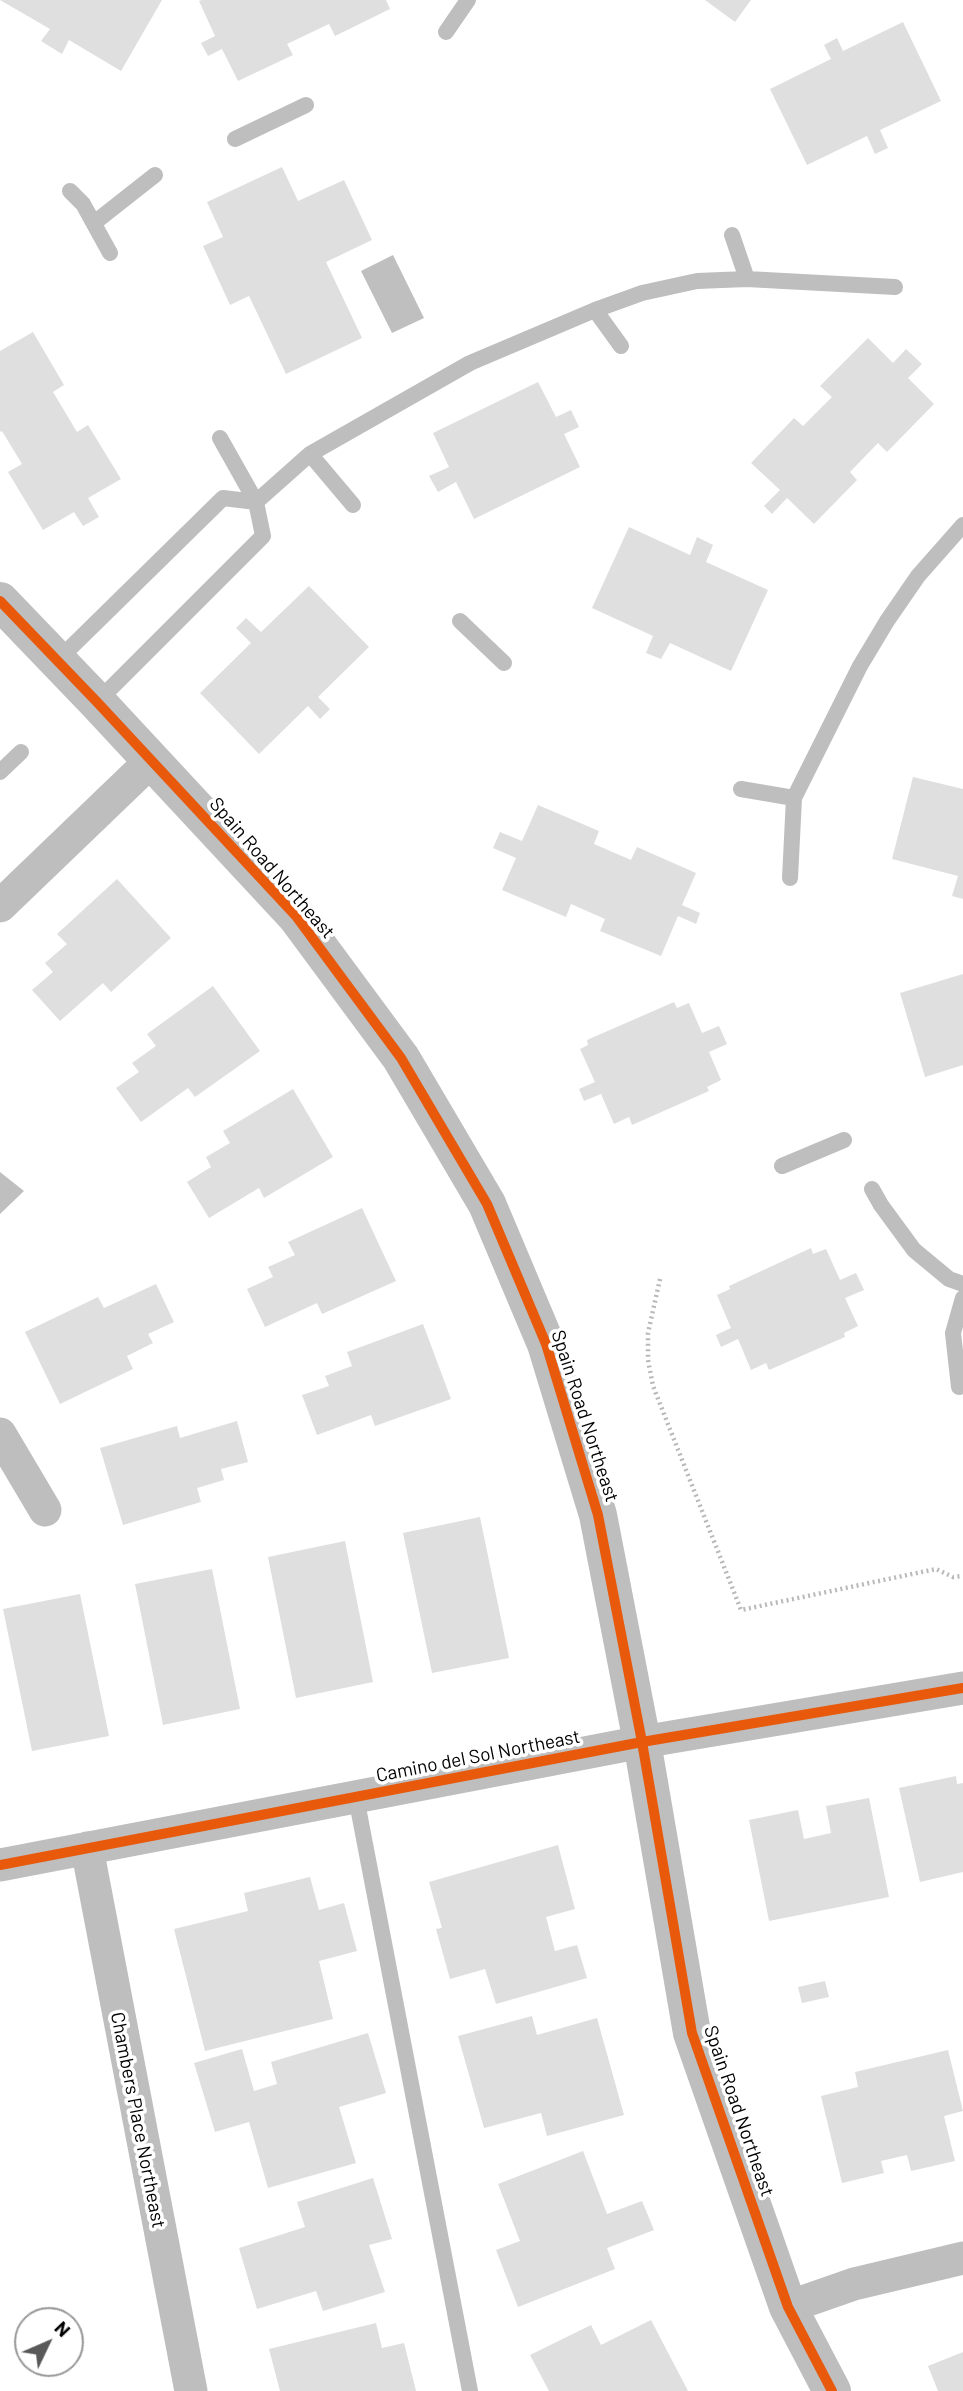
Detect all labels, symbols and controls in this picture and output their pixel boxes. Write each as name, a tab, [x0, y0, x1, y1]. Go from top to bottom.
street label: Spain Road Northeast	[205, 793, 339, 943]
street label: Spain Road Northeast	[546, 1327, 624, 1505]
street label: Camino del Sol Northeast	[374, 1725, 582, 1787]
street label: Chambers Place Northeast	[106, 2010, 170, 2230]
street label: Spain Road Northeast	[699, 2023, 779, 2199]
north arrow	[14, 2307, 84, 2377]
text: N	[50, 2316, 76, 2341]

